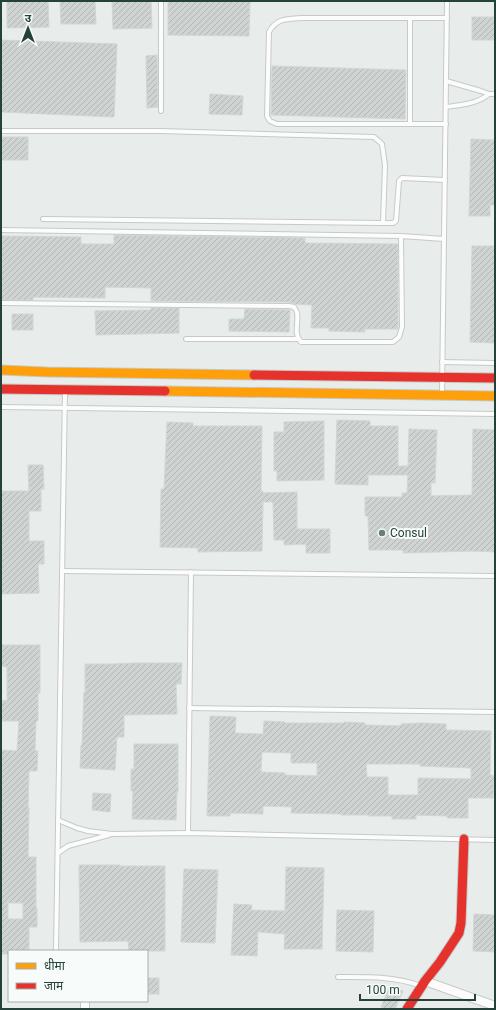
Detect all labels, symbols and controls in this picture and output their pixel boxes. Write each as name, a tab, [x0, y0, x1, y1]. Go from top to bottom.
north arrow	[8, 8, 48, 48]
text: उ	[25, 12, 32, 25]
place label: Consul	[390, 526, 427, 540]
marker: Consul	[377, 528, 387, 538]
legend	[8, 950, 148, 1002]
text: धीमा	[44, 958, 66, 973]
scale bar	[360, 976, 475, 1002]
text: जाम	[44, 979, 64, 993]
text: 100 m	[366, 983, 400, 997]

